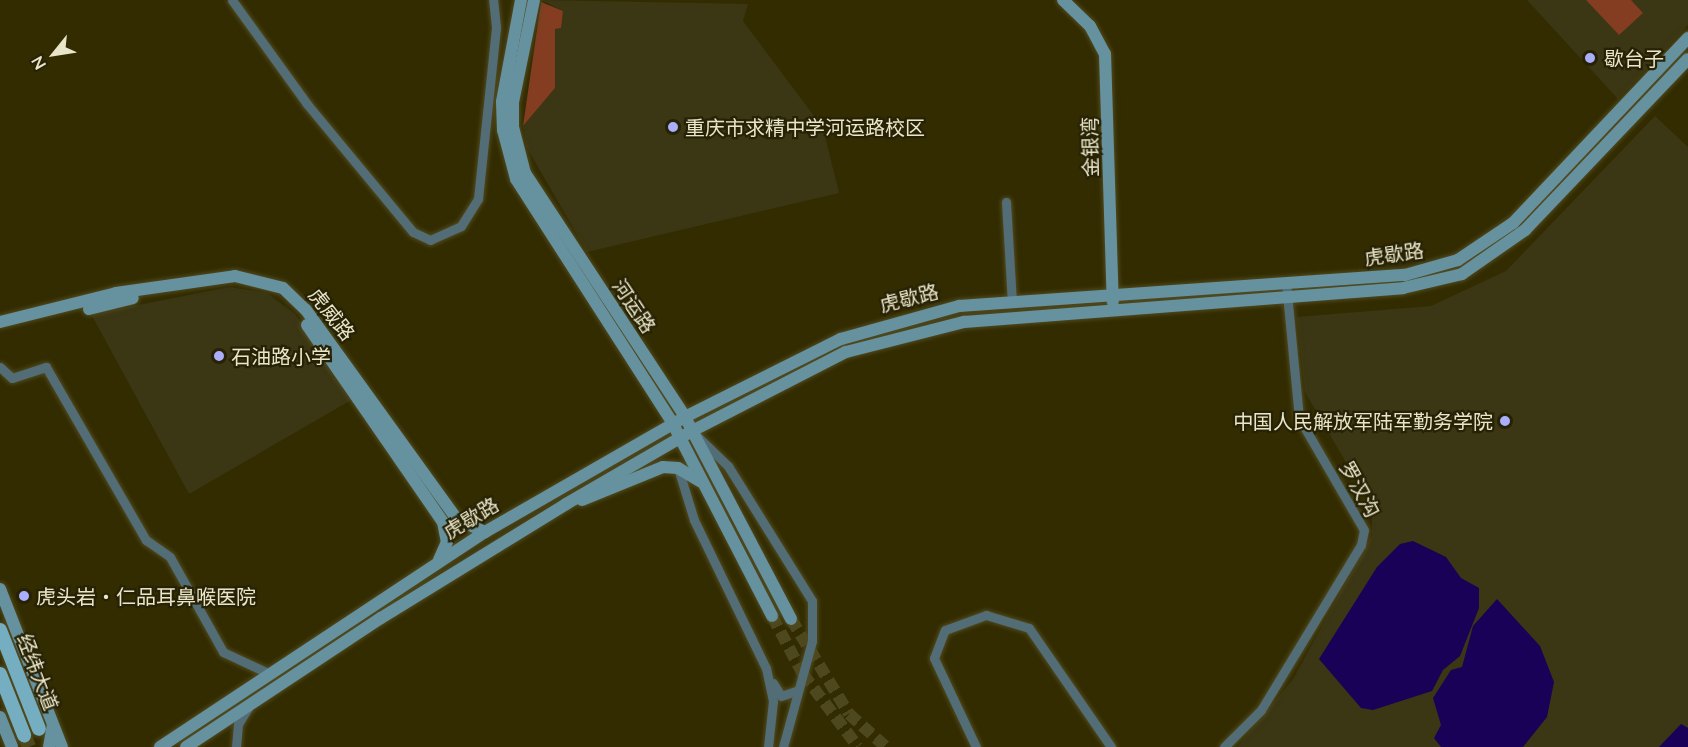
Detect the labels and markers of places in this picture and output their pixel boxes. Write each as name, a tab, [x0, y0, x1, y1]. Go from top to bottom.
place label: 歇台子	[1604, 46, 1664, 70]
marker: 歇台子	[1581, 49, 1599, 67]
place label: 重庆市求精中学河运路校区	[685, 115, 925, 139]
marker: 重庆市求精中学河运路校区	[666, 120, 680, 134]
place label: 石油路小学	[231, 344, 331, 368]
marker: 石油路小学	[212, 349, 226, 363]
place label: 中国人民解放军陆军勤务学院	[1233, 409, 1493, 433]
marker: 中国人民解放军陆军勤务学院	[1498, 414, 1512, 428]
place label: 虎头岩‧仁品耳鼻喉医院	[36, 584, 256, 608]
marker: 虎头岩‧仁品耳鼻喉医院	[17, 589, 31, 603]

